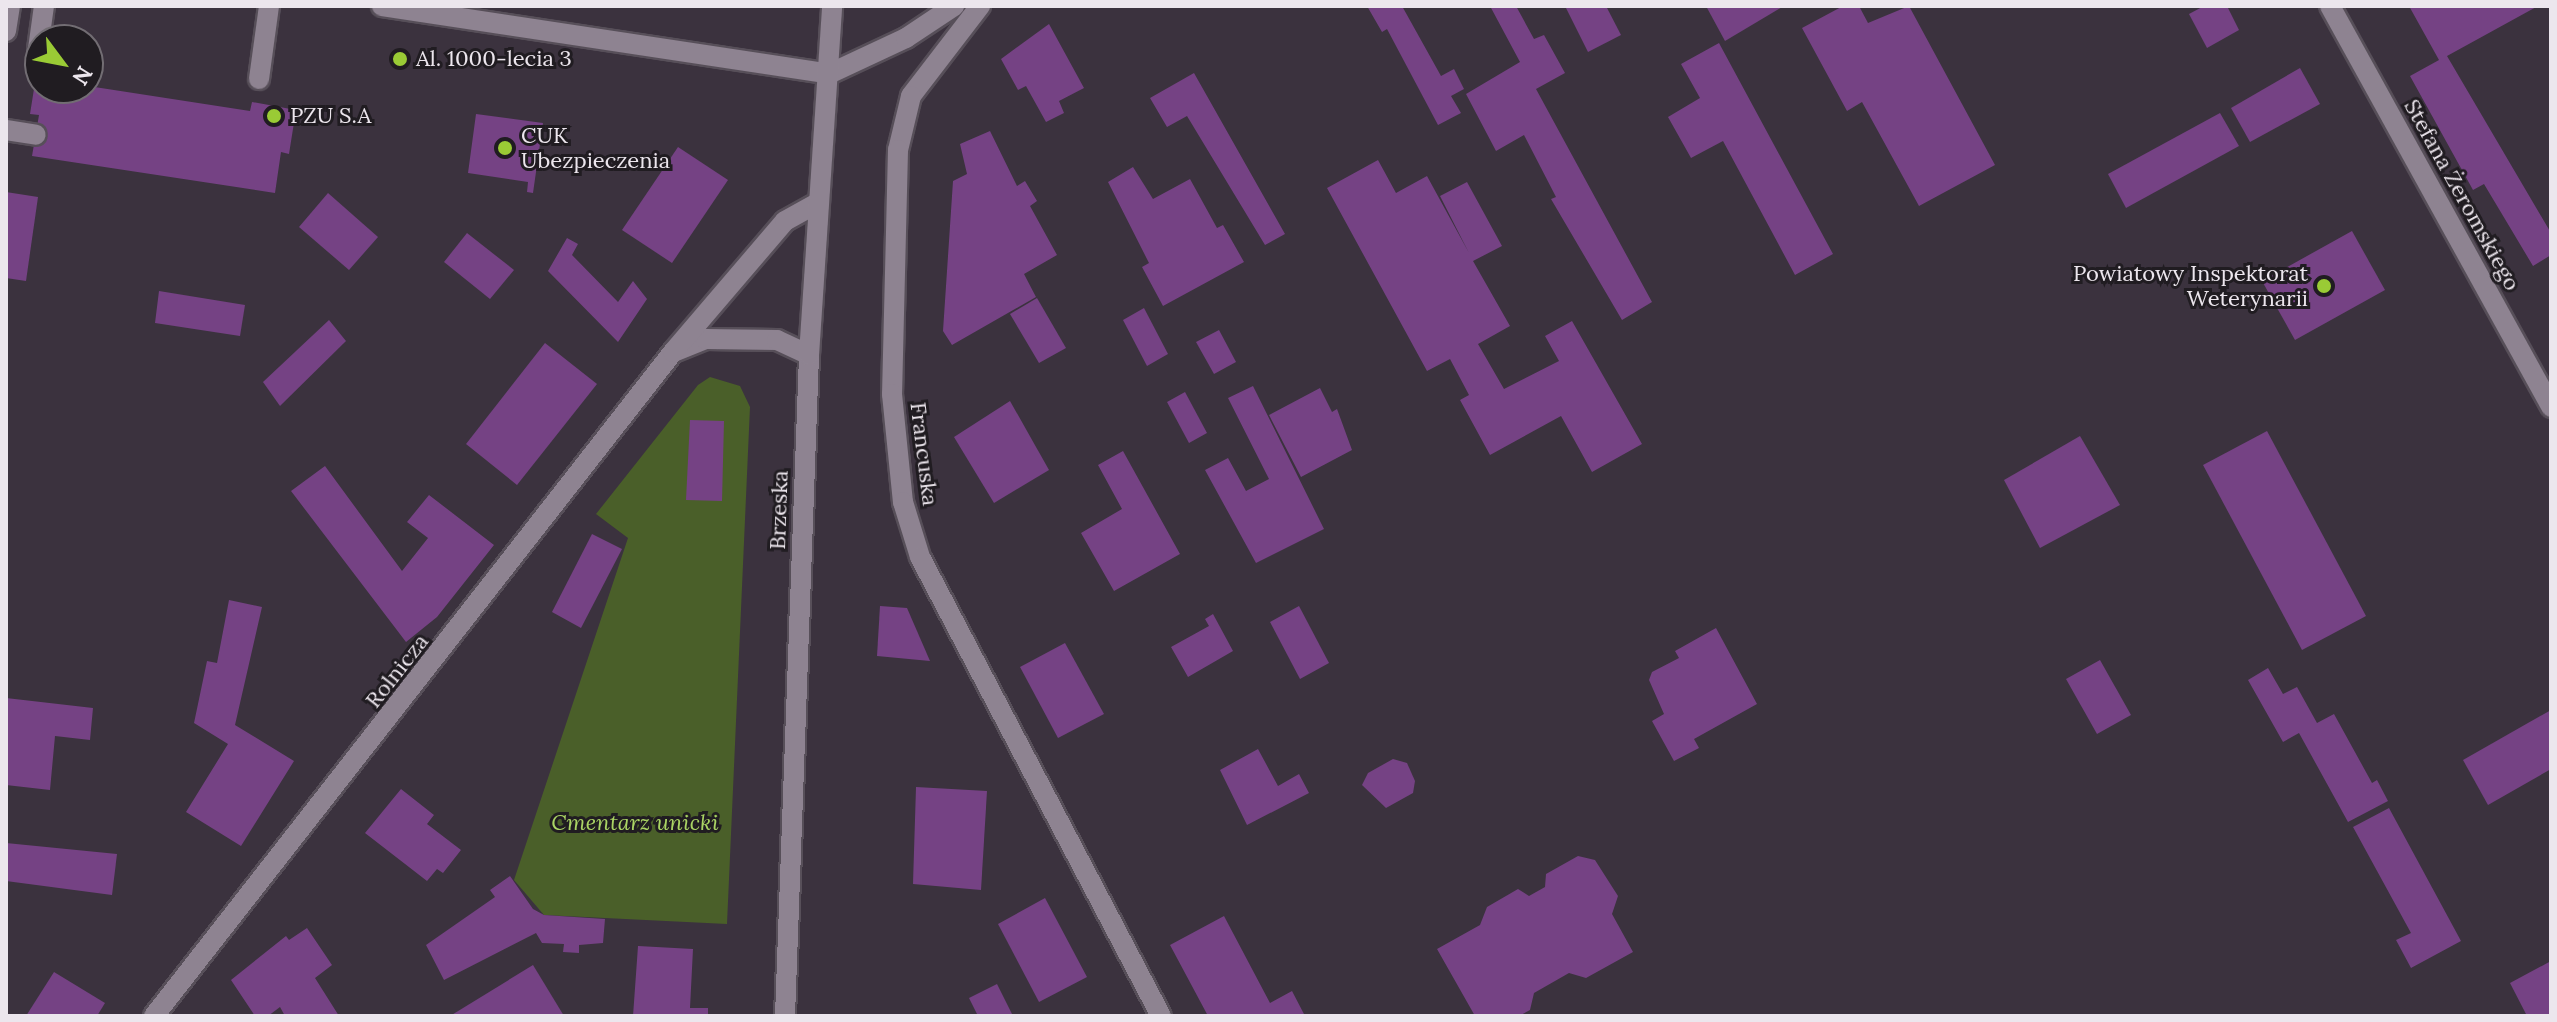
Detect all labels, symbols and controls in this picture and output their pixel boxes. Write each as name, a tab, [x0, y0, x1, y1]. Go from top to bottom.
north arrow	[24, 24, 104, 104]
place label: Al. 1000-lecia 3	[416, 46, 572, 72]
marker: Al. 1000-lecia 3	[391, 50, 409, 68]
text: N	[66, 61, 99, 90]
street label: Stefana Żeromskiego	[2398, 95, 2526, 295]
place label: PZU S.A	[290, 103, 371, 129]
marker: PZU S.A	[265, 107, 283, 125]
place label: CUK Ubezpieczenia	[521, 122, 670, 174]
marker: CUK Ubezpieczenia	[496, 139, 514, 157]
place label: Powiatowy Inspektorat Weterynarii	[2073, 260, 2308, 312]
marker: Powiatowy Inspektorat Weterynarii	[2315, 277, 2333, 295]
street label: Francuska	[905, 401, 943, 507]
street label: Brzeska	[764, 470, 794, 550]
street label: Rolnicza	[360, 629, 434, 713]
park label: Cmentarz unicki	[551, 810, 719, 836]

